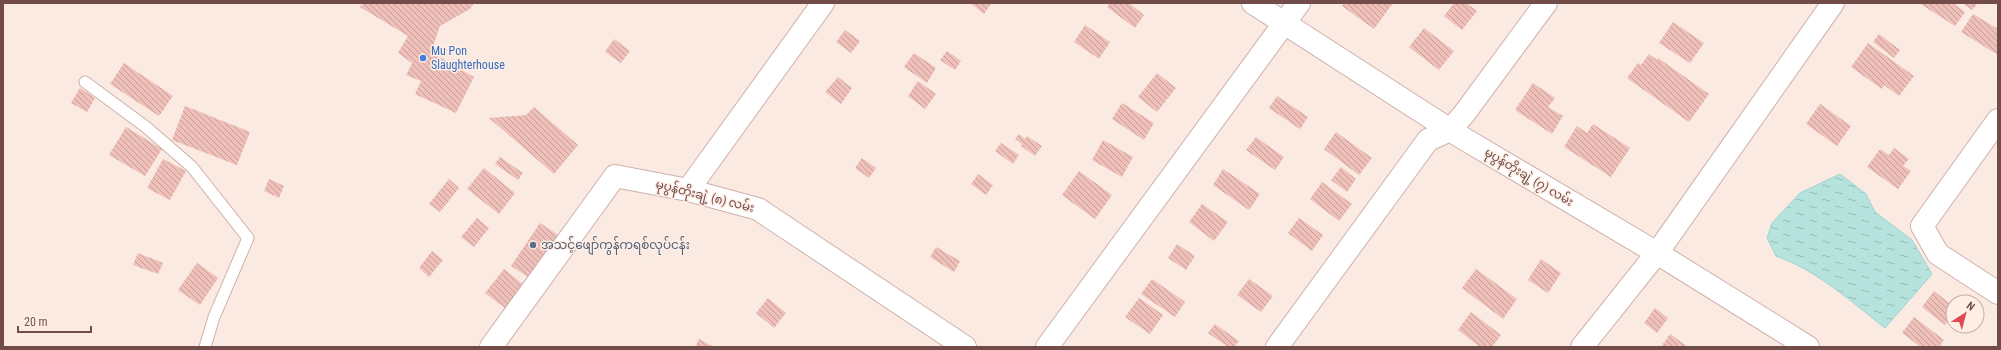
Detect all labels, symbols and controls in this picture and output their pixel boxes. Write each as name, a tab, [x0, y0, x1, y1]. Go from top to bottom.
place label: Mu Pon Slaughterhouse	[431, 44, 505, 72]
marker: Mu Pon Slaughterhouse	[418, 53, 428, 63]
street label: မုပွန်တိုးချဲ့ (၇) လမ်း	[1481, 143, 1577, 212]
street label: မုပွန်တိုးချဲ့ (၈) လမ်း	[654, 175, 756, 218]
place label: အသင့်ဖျော်ကွန်ကရစ်လုပ်ငန်း	[541, 236, 690, 255]
marker: အသင့်ဖျော်ကွန်ကရစ်လုပ်ငန်း	[528, 240, 538, 250]
north arrow	[1945, 294, 1985, 334]
text: N	[1964, 299, 1977, 314]
scale bar	[18, 308, 91, 334]
text: 20 m	[24, 315, 48, 329]

